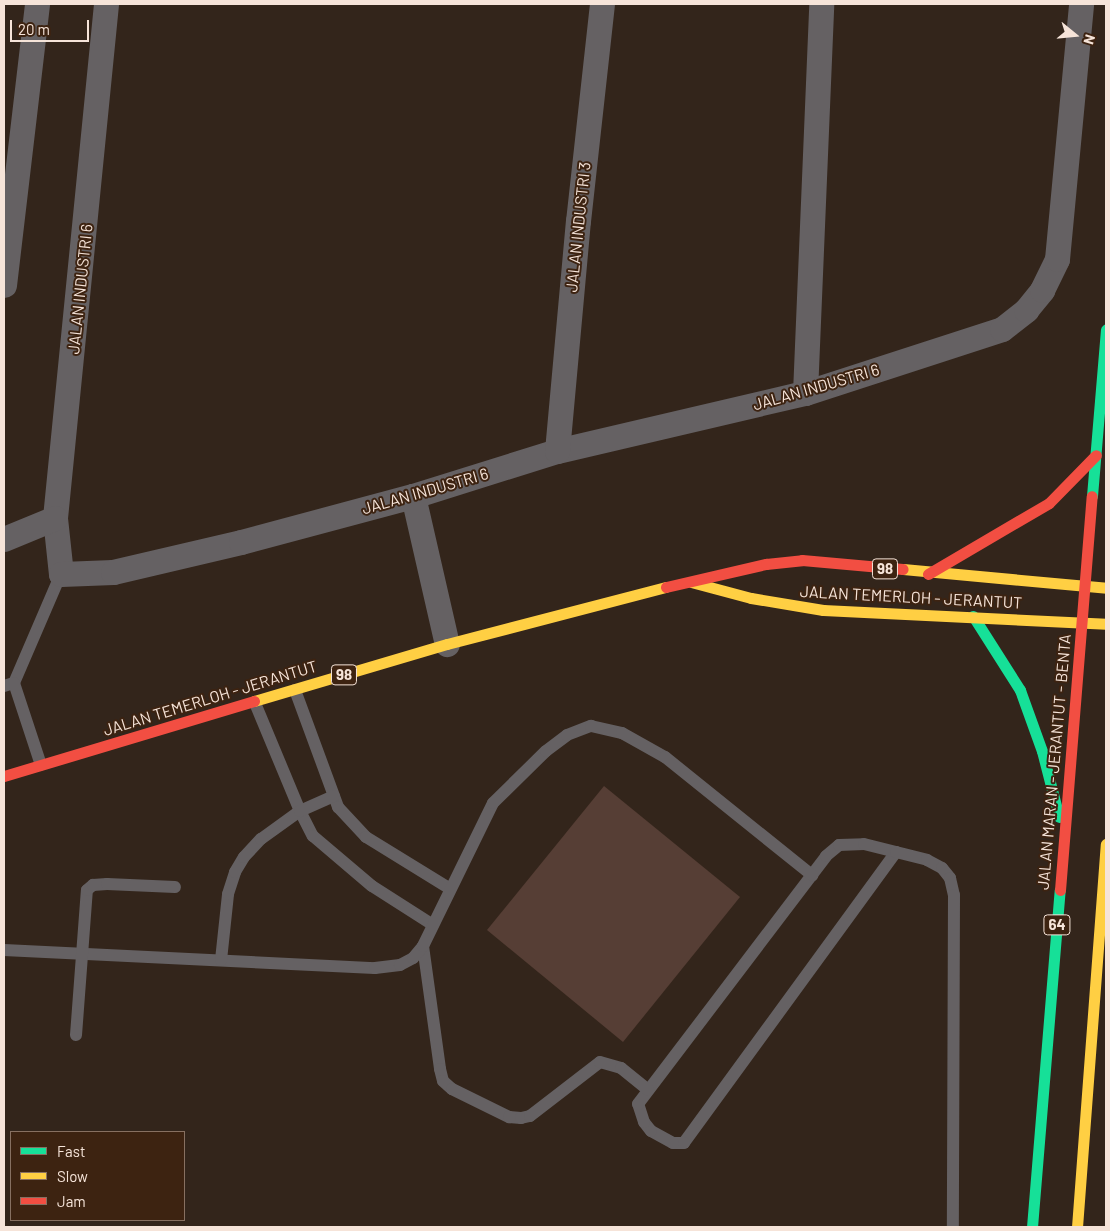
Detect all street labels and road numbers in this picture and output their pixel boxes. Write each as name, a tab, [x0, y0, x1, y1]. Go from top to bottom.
street label: JALAN INDUSTRI 3	[562, 161, 594, 293]
street label: JALAN INDUSTRI 6	[64, 223, 96, 355]
street label: JALAN INDUSTRI 6	[750, 360, 882, 414]
street label: JALAN INDUSTRI 6	[359, 464, 491, 518]
road number: 98	[871, 556, 899, 582]
street label: JALAN TEMERLOH - JERANTUT	[799, 582, 1023, 612]
street label: JALAN MARAN - JERANTUT - BENTA	[1033, 633, 1075, 891]
street label: JALAN TEMERLOH - JERANTUT	[101, 656, 319, 740]
road number: 98	[330, 662, 358, 688]
road number: 64	[1043, 912, 1071, 938]

